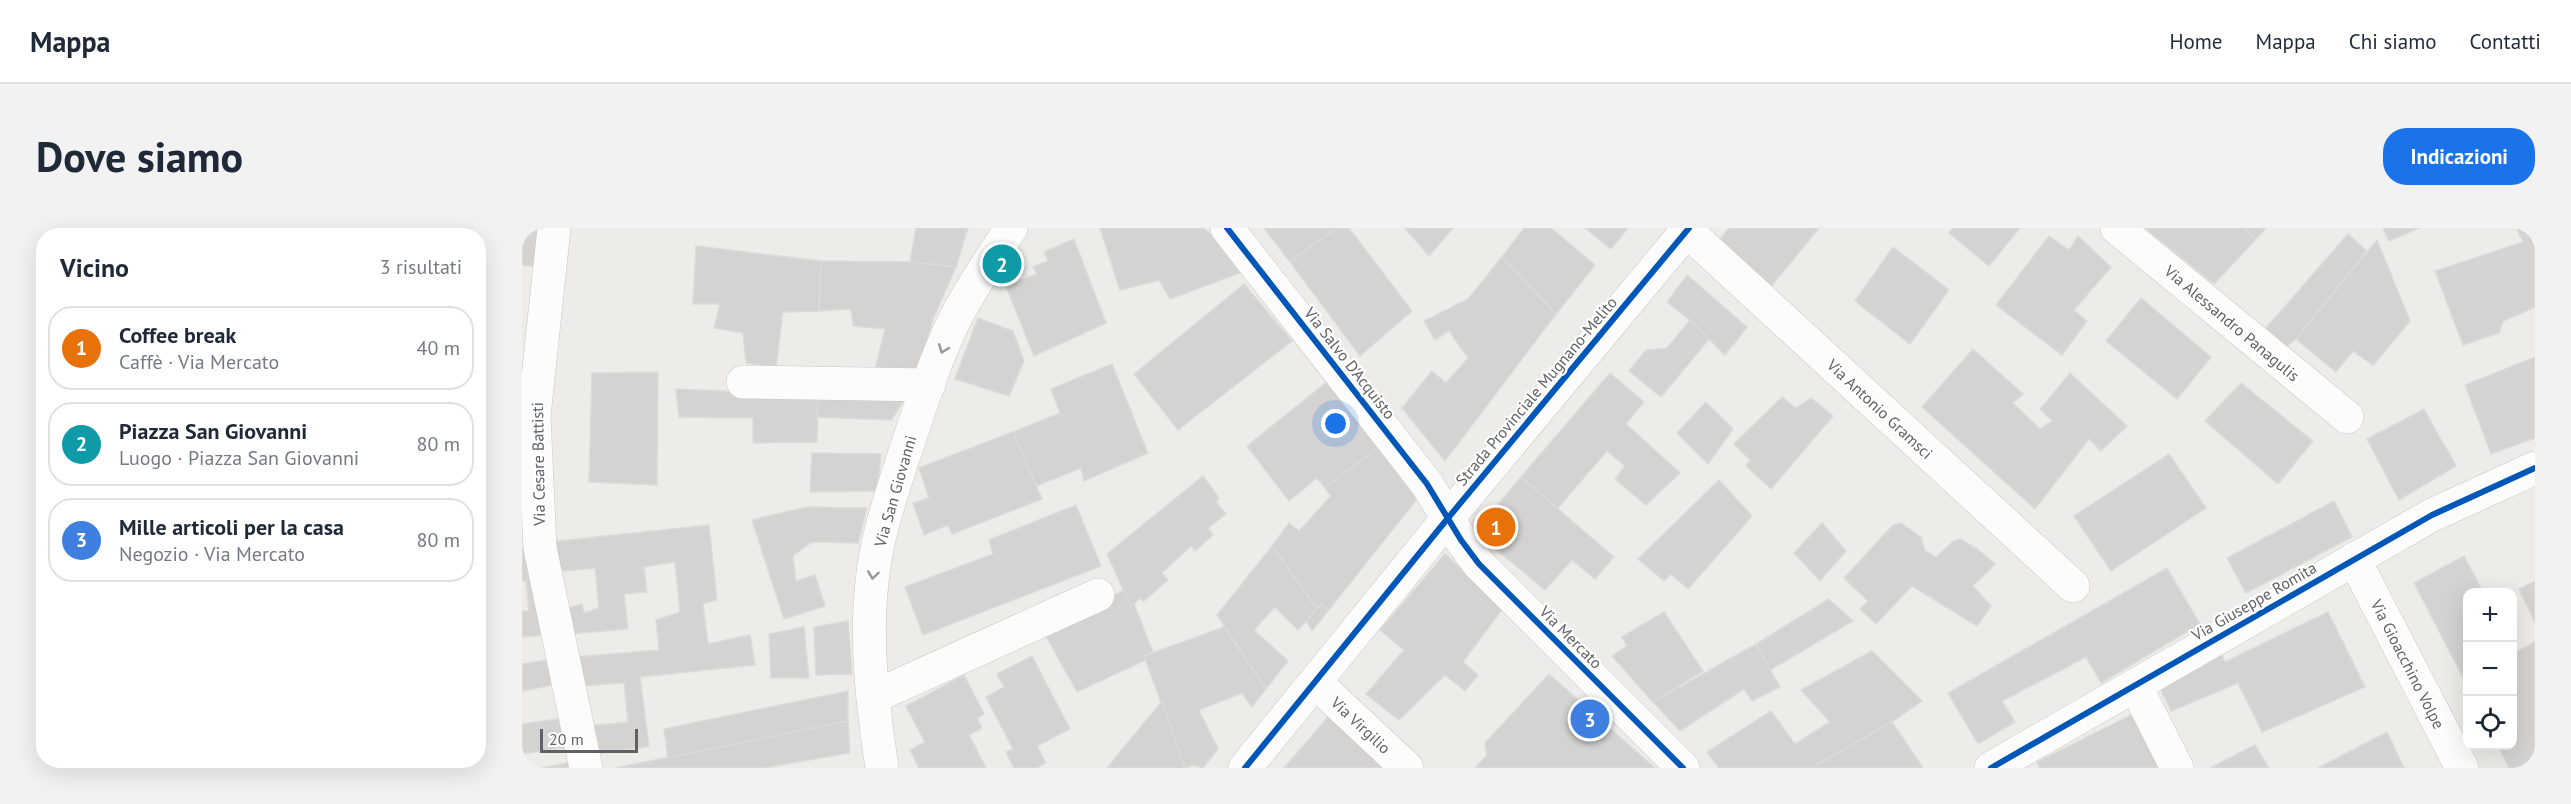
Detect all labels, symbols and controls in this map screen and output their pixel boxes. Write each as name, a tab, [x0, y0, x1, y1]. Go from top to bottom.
text: Mappa	[30, 23, 110, 60]
text: Home	[2169, 28, 2223, 55]
text: Mappa	[2256, 28, 2316, 55]
text: Chi siamo	[2349, 28, 2437, 55]
text: Contatti	[2470, 28, 2541, 55]
button: Indicazioni	[2383, 128, 2535, 185]
text: Dove siamo	[36, 129, 243, 184]
pin: 2	[982, 242, 1022, 286]
text: Vicino	[60, 251, 129, 284]
text: 3 risultati	[380, 254, 462, 280]
street label: Via Alessandro Panagulis	[2160, 260, 2304, 386]
street label: Strada Provinciale Mugnano-Melito	[1451, 292, 1621, 490]
street label: Via Salvo D'Acquisto	[1299, 302, 1400, 423]
text: Coffee break	[119, 321, 236, 349]
text: 1	[76, 335, 87, 361]
text: 40 m	[417, 335, 460, 361]
one-way arrow	[937, 343, 950, 354]
text: Caffè · Via Mercato	[119, 349, 279, 375]
street label: Via Antonio Gramsci	[1822, 354, 1937, 463]
street label: Via Cesare Battisti	[527, 402, 549, 527]
your location	[1321, 409, 1350, 438]
text: Piazza San Giovanni	[119, 417, 307, 445]
text: 2	[76, 431, 87, 457]
text: 80 m	[417, 431, 460, 457]
street label: Via San Giovanni	[869, 433, 920, 550]
text: Luogo · Piazza San Giovanni	[119, 445, 359, 471]
pin: 1	[1476, 504, 1516, 550]
text: Mille articoli per la casa	[119, 513, 344, 541]
text: 3	[76, 527, 87, 553]
text: 80 m	[417, 527, 460, 553]
text: Negozio · Via Mercato	[119, 541, 305, 567]
street label: Via Giuseppe Romita	[2187, 557, 2320, 645]
one-way arrow	[868, 570, 880, 580]
map controls	[2463, 588, 2517, 750]
button: +	[2463, 588, 2517, 642]
street label: Via Gioacchino Volpe	[2366, 595, 2449, 732]
street label: Via Mercato	[1535, 601, 1607, 673]
button: −	[2463, 642, 2517, 696]
street label: Via Virgilio	[1326, 692, 1395, 758]
pin: 3	[1570, 696, 1610, 742]
button: locate	[2463, 696, 2517, 750]
scale bar	[540, 726, 638, 754]
text: 20 m	[549, 729, 584, 749]

